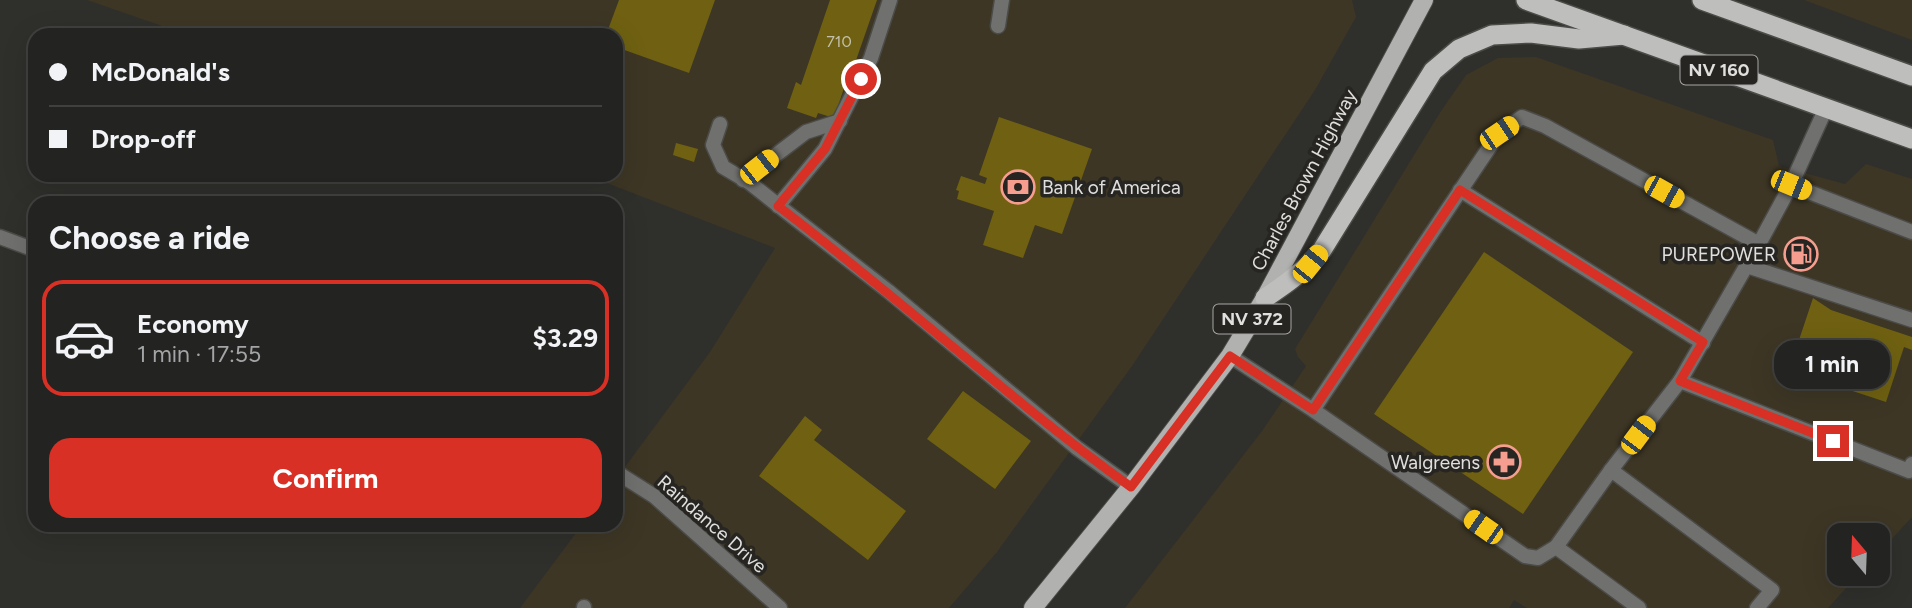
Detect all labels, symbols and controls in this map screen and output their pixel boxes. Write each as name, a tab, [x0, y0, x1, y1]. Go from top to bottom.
house number: 710	[826, 32, 852, 51]
text: McDonald's	[91, 56, 230, 88]
road number: NV 160	[1680, 56, 1758, 84]
route start	[845, 63, 877, 95]
street label: Charles Brown Highway	[1246, 85, 1362, 275]
car	[1476, 113, 1523, 153]
text: Drop-off	[91, 123, 196, 155]
car	[736, 146, 783, 188]
car	[1768, 167, 1815, 203]
bank icon: Bank of America	[999, 168, 1037, 206]
car	[1641, 173, 1688, 211]
place label: Bank of America	[1042, 176, 1181, 199]
text: Choose a ride	[49, 219, 250, 257]
fuel station icon: PUREPOWER	[1782, 235, 1820, 273]
car	[1289, 241, 1332, 287]
place label: PUREPOWER	[1661, 243, 1776, 266]
road number: NV 372	[1214, 304, 1290, 334]
icon: car	[53, 307, 116, 370]
text: Economy	[137, 308, 249, 340]
text: $3.29	[533, 322, 598, 354]
text: 1 min · 17:55	[137, 340, 261, 368]
callout: 1 min	[1775, 340, 1891, 388]
text: 1 min	[1805, 350, 1859, 378]
car	[1617, 412, 1660, 458]
route end	[1817, 425, 1849, 457]
button: Confirm	[49, 438, 602, 518]
pharmacy icon: Walgreens	[1485, 443, 1523, 481]
place label: Walgreens	[1391, 451, 1480, 474]
street label: Raindance Drive	[653, 470, 771, 578]
car	[1460, 506, 1507, 548]
north arrow	[1827, 523, 1890, 586]
map controls	[1827, 523, 1890, 586]

